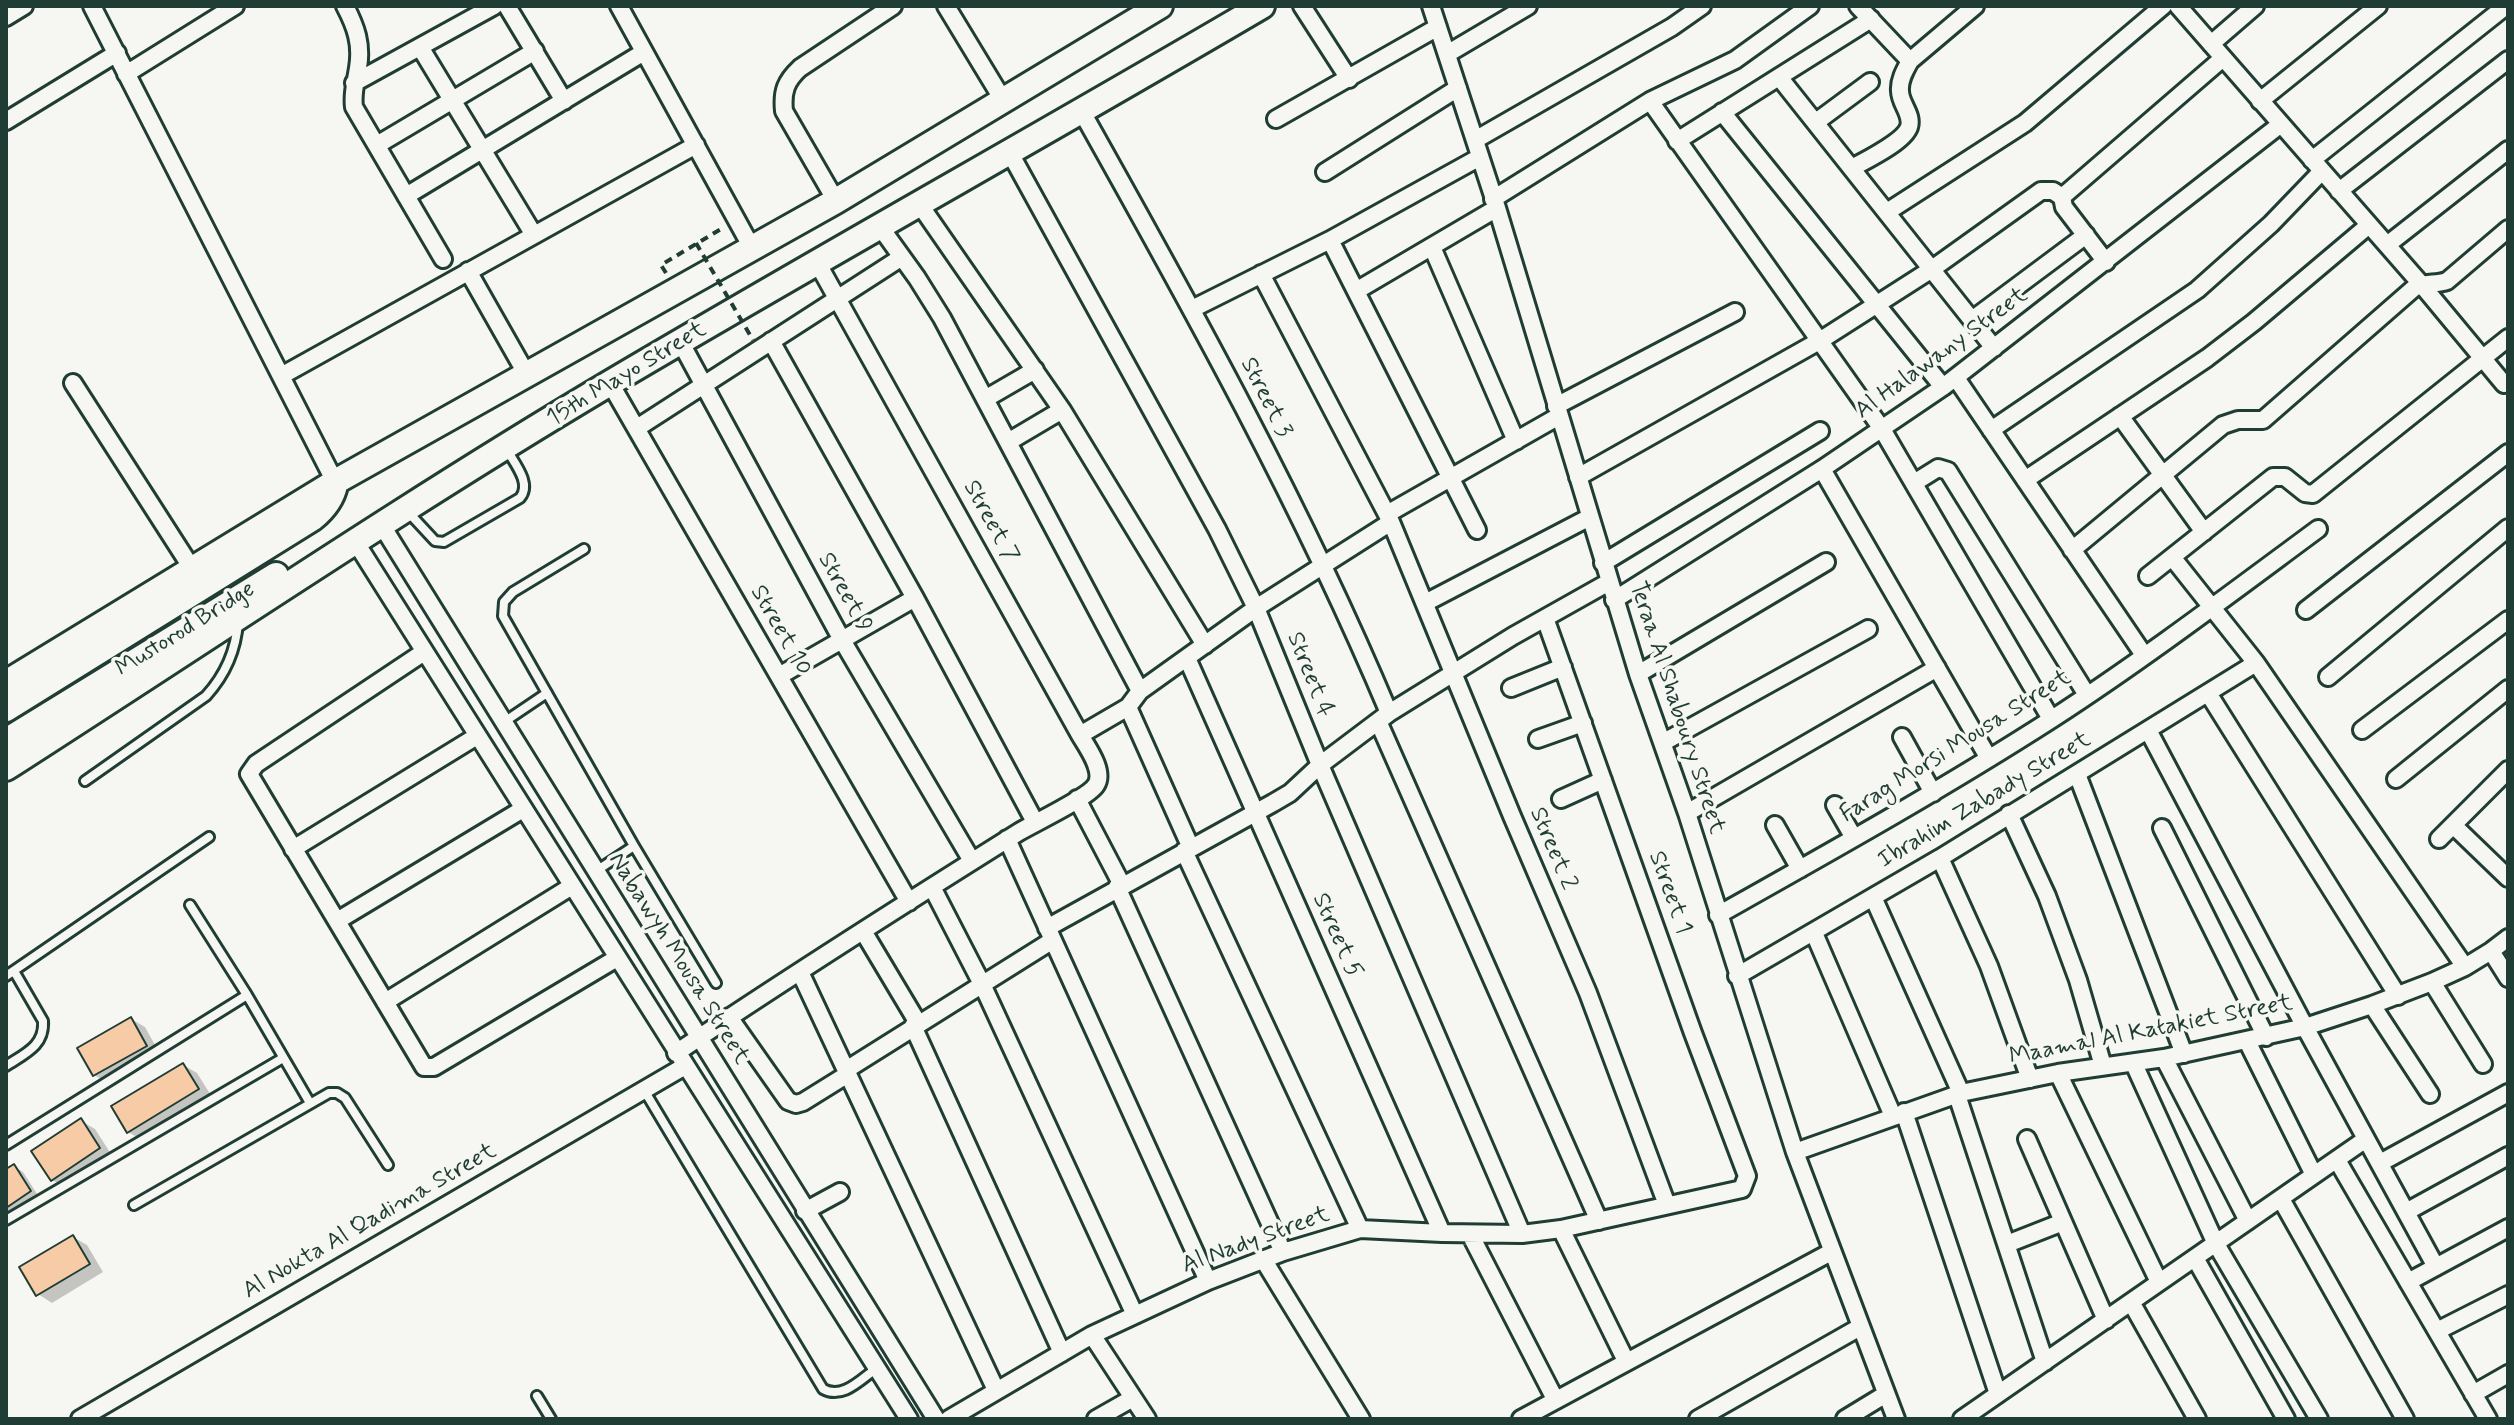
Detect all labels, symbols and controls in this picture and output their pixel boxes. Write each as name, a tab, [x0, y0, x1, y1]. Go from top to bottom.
street label: Al Halawany Street	[1850, 282, 2034, 426]
street label: 15th Mayo Street	[542, 316, 712, 434]
street label: Street 3	[1233, 353, 1297, 443]
street label: Street 7	[956, 476, 1024, 568]
street label: Street 9	[810, 548, 878, 638]
street label: Mustorod Bridge	[111, 576, 261, 684]
street label: Teraa Al Shaboury Street	[1622, 578, 1730, 838]
street label: Street 10	[743, 581, 817, 681]
street label: Street 4	[1279, 628, 1339, 722]
street label: Farag Morsi Mousa Street	[1835, 664, 2077, 830]
street label: Ibrahim Zabady Street	[1874, 726, 2096, 876]
street label: Street 2	[1522, 803, 1582, 895]
street label: Nabawyh Mousa Street	[601, 848, 755, 1070]
street label: Street 1	[1641, 848, 1697, 938]
street label: Street 5	[1305, 889, 1367, 983]
street label: Maamal Al Katakiet Street	[2007, 989, 2295, 1073]
street label: Al Nokta Al Qadima Street	[238, 1138, 502, 1306]
street label: Al Nady Street	[1178, 1201, 1334, 1281]

